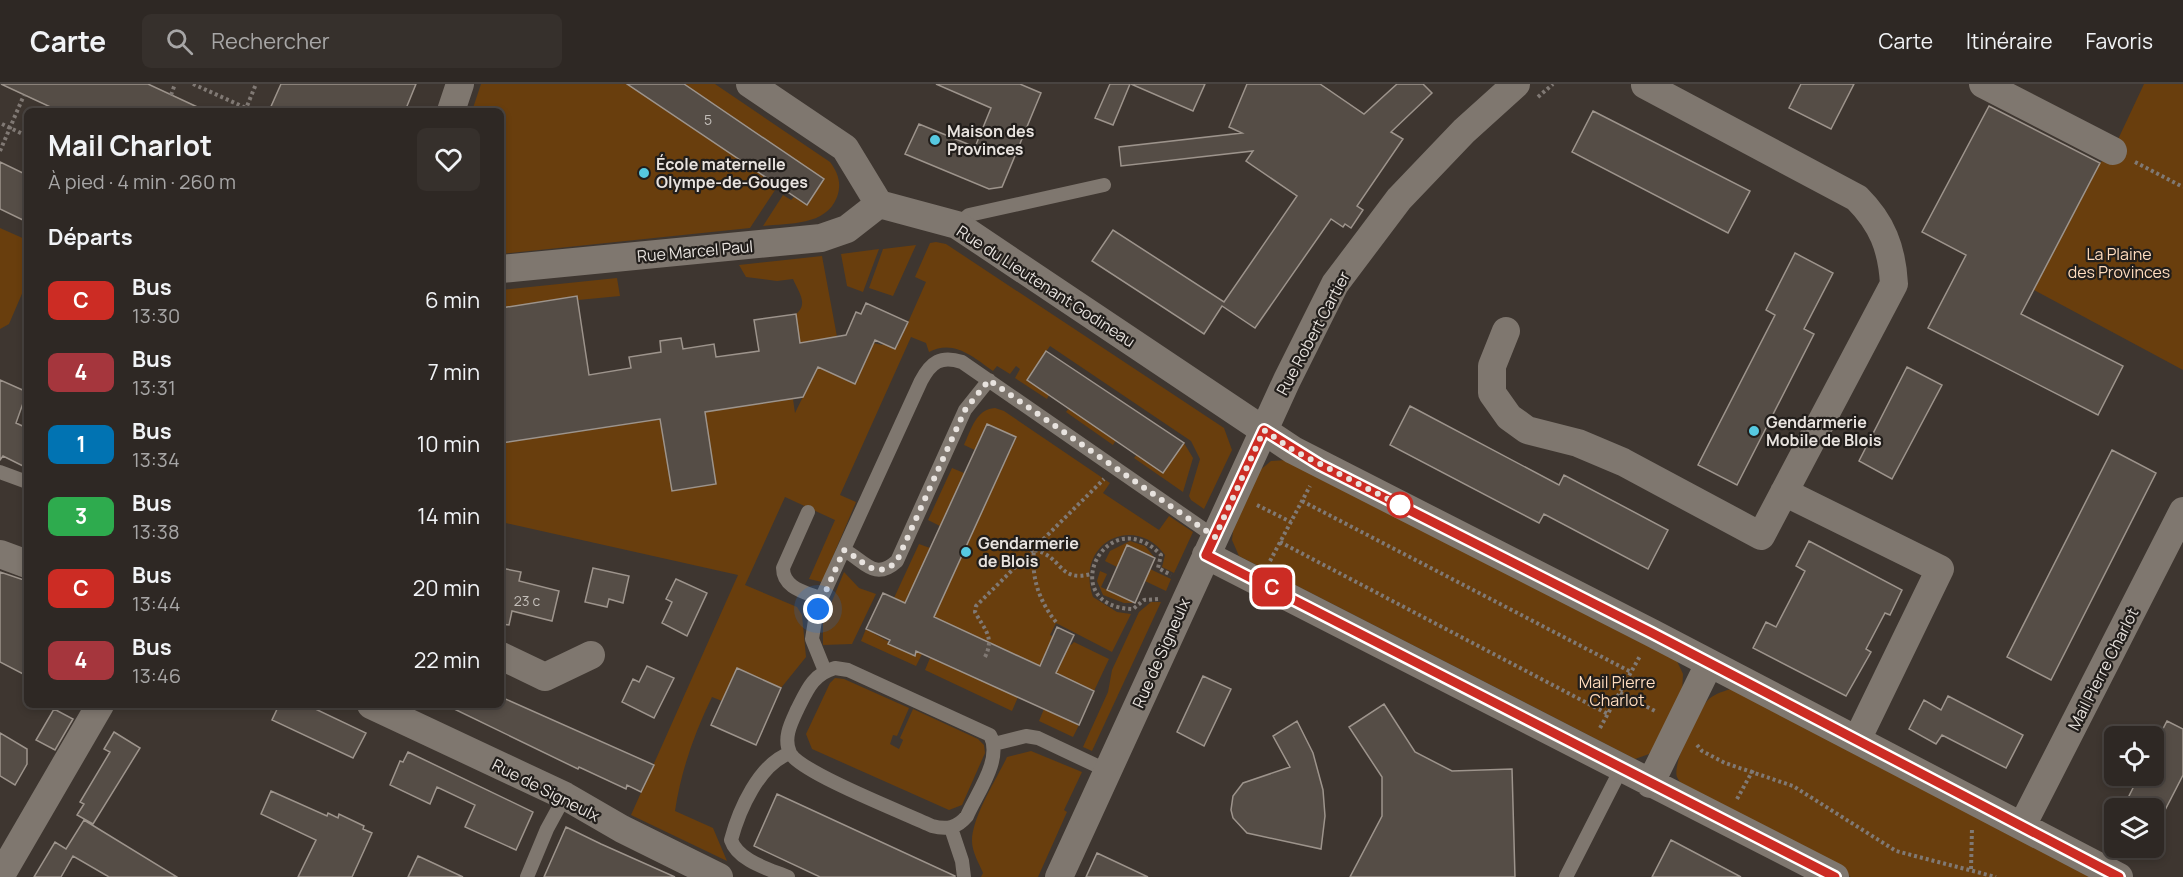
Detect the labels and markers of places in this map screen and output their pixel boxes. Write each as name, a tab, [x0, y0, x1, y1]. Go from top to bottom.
place label: Maison des Provinces	[947, 120, 1035, 160]
marker: Maison des Provinces	[928, 133, 942, 147]
place label: École maternelle Olympe-de-Gouges	[656, 153, 808, 193]
marker: École maternelle Olympe-de-Gouges	[637, 166, 651, 180]
place label: Gendarmerie Mobile de Blois	[1766, 411, 1882, 451]
marker: Gendarmerie Mobile de Blois	[1747, 424, 1761, 438]
unlabelled marker	[1387, 492, 1413, 518]
place label: Gendarmerie de Blois	[978, 532, 1079, 572]
marker: Gendarmerie de Blois	[959, 545, 973, 559]

